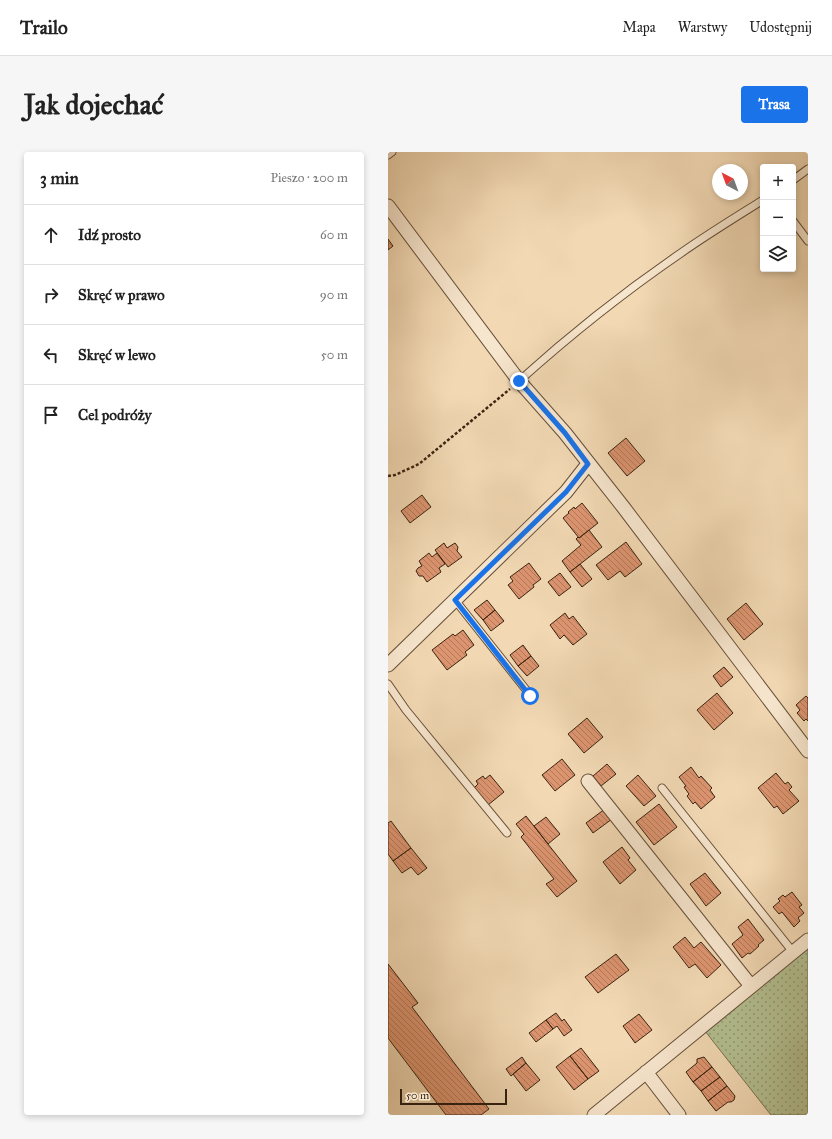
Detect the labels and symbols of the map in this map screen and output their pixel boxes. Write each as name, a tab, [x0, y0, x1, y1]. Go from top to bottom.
north arrow	[712, 164, 748, 200]
route end	[510, 372, 528, 390]
route start	[521, 687, 539, 705]
scale bar	[400, 1087, 507, 1106]

